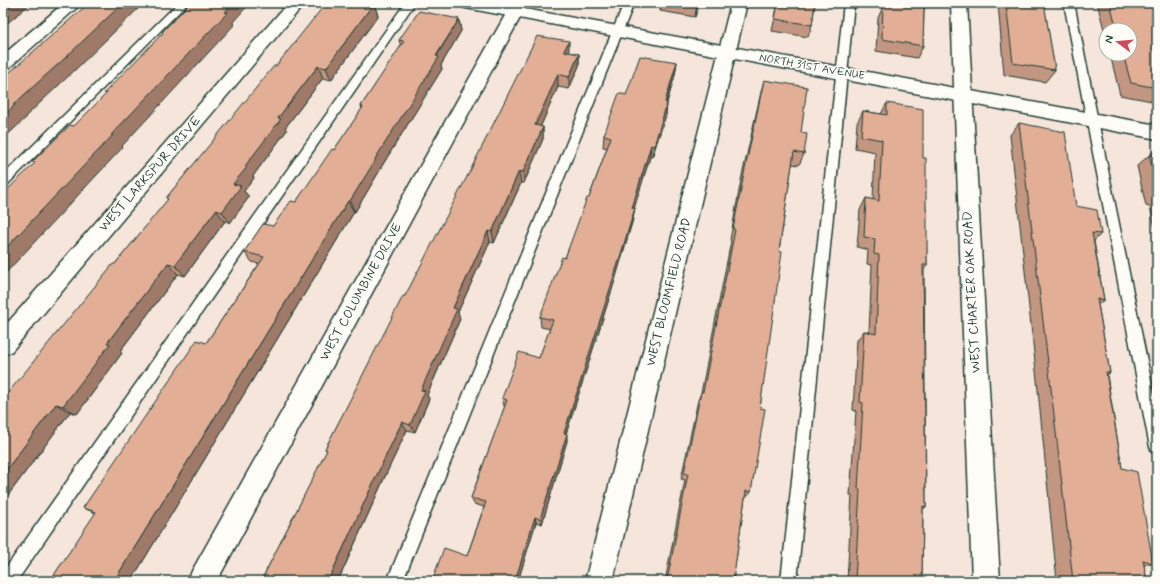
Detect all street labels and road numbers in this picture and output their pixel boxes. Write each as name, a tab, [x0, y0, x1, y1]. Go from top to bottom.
street label: NORTH 31ST AVENUE	[758, 51, 866, 83]
street label: WEST LARKSPUR DRIVE	[95, 113, 205, 235]
street label: WEST CHARTER OAK ROAD	[959, 211, 985, 373]
street label: WEST BLOOMFIELD ROAD	[642, 216, 696, 368]
street label: WEST COLUMBINE DRIVE	[316, 220, 406, 364]

